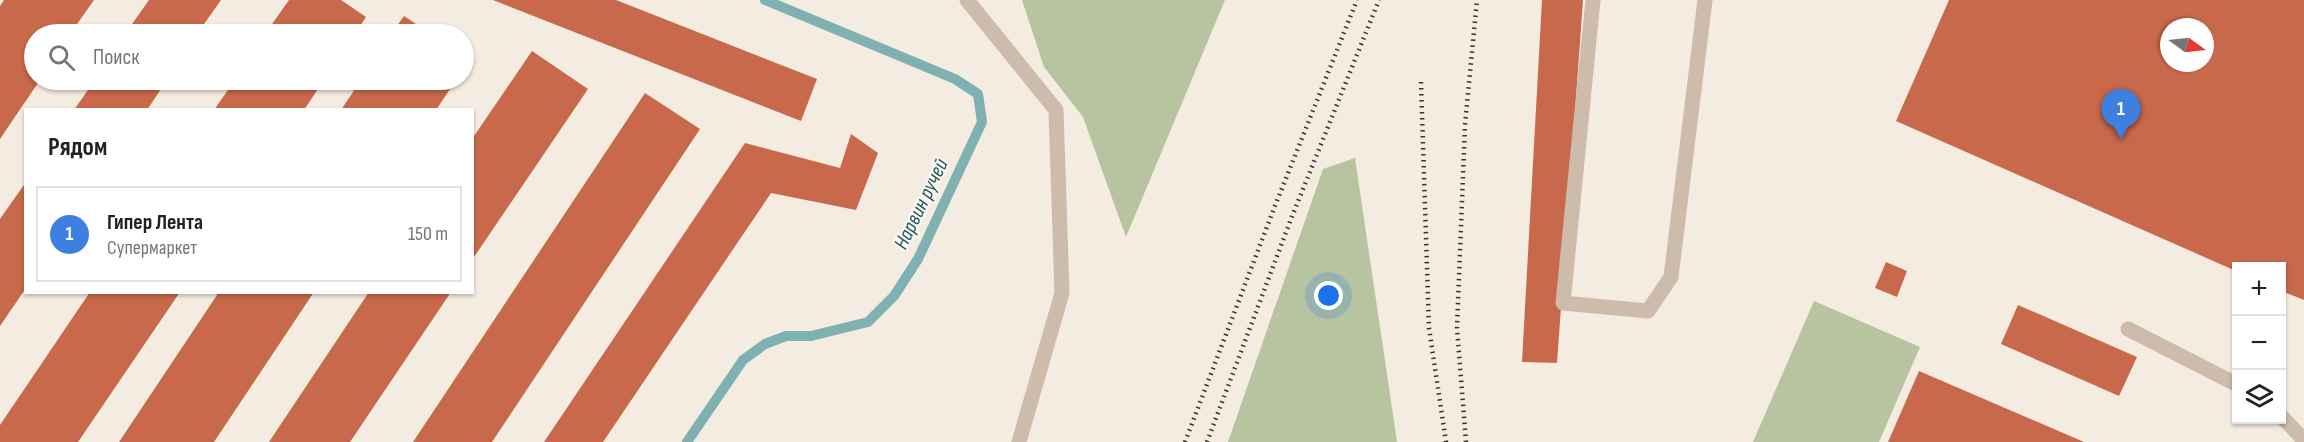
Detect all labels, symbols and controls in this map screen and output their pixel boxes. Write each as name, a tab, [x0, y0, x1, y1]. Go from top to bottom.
north arrow	[2160, 18, 2214, 72]
search box	[24, 24, 474, 90]
icon: search	[45, 41, 78, 74]
text: Поиск	[93, 44, 139, 71]
pin: 1	[2102, 90, 2140, 139]
text: Рядом	[48, 132, 107, 163]
water label: Нарвин ручей	[888, 154, 954, 253]
text: Гипер Лента	[107, 209, 203, 236]
text: 1	[66, 222, 73, 246]
text: 150 m	[408, 222, 448, 246]
text: Супермаркет	[107, 236, 197, 260]
map controls	[2232, 262, 2286, 424]
button: +	[2232, 262, 2286, 316]
your location	[1314, 281, 1343, 310]
button: −	[2232, 316, 2286, 370]
button: layers	[2232, 370, 2286, 424]

